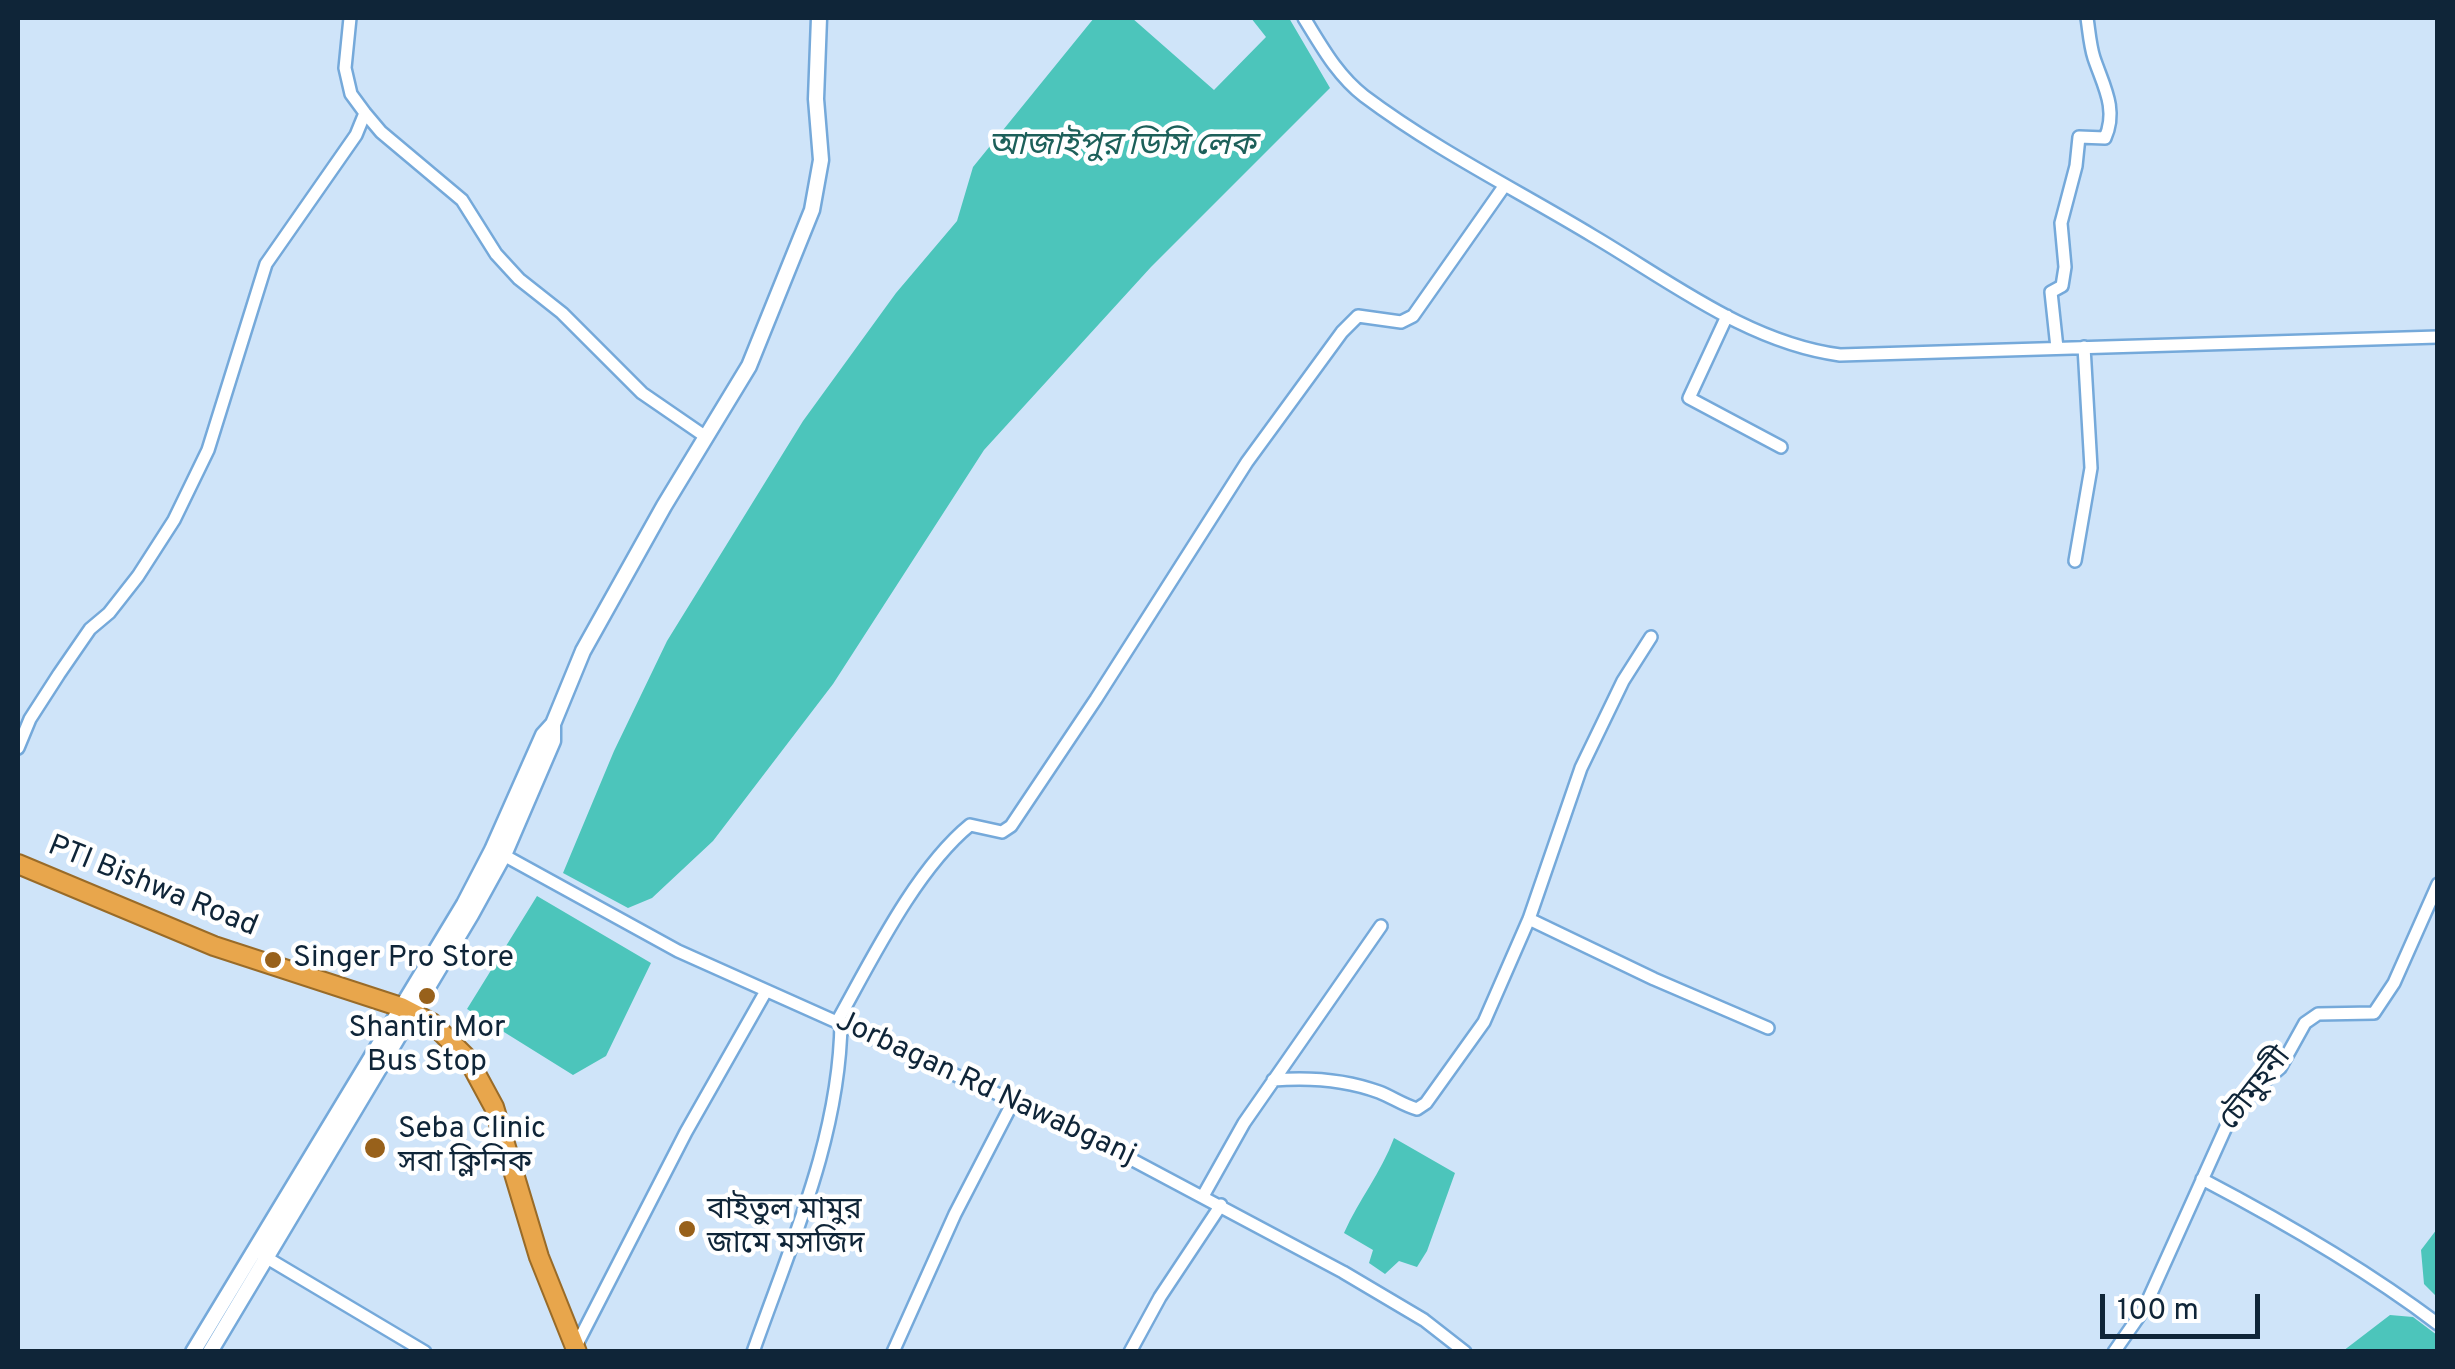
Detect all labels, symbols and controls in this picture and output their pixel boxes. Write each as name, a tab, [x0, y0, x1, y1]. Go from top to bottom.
water label: আজাইপুর ডিসি লেক	[988, 129, 1256, 167]
street label: PTI Bishwa Road	[42, 830, 262, 946]
place label: Singer Pro Store	[293, 942, 514, 978]
marker: Singer Pro Store	[262, 949, 284, 971]
marker: Shantir Mor Bus Stop	[416, 985, 438, 1007]
street label: Jorbagan Rd Nawabganj	[829, 1005, 1141, 1175]
place label: Shantir Mor Bus Stop	[348, 1012, 506, 1082]
street label: চৌমুহনী	[2213, 1041, 2301, 1139]
place label: Seba Clinic সবা ক্লিনিক	[398, 1113, 546, 1184]
marker: Seba Clinic সবা ক্লিনিক	[362, 1135, 388, 1161]
place label: বাইতুল মামুর জামে মসজিদ	[707, 1194, 865, 1264]
marker: বাইতুল মামুর জামে মসজিদ	[676, 1218, 698, 1240]
scale bar	[2105, 1274, 2265, 1336]
text: 100 m	[2117, 1293, 2199, 1330]

